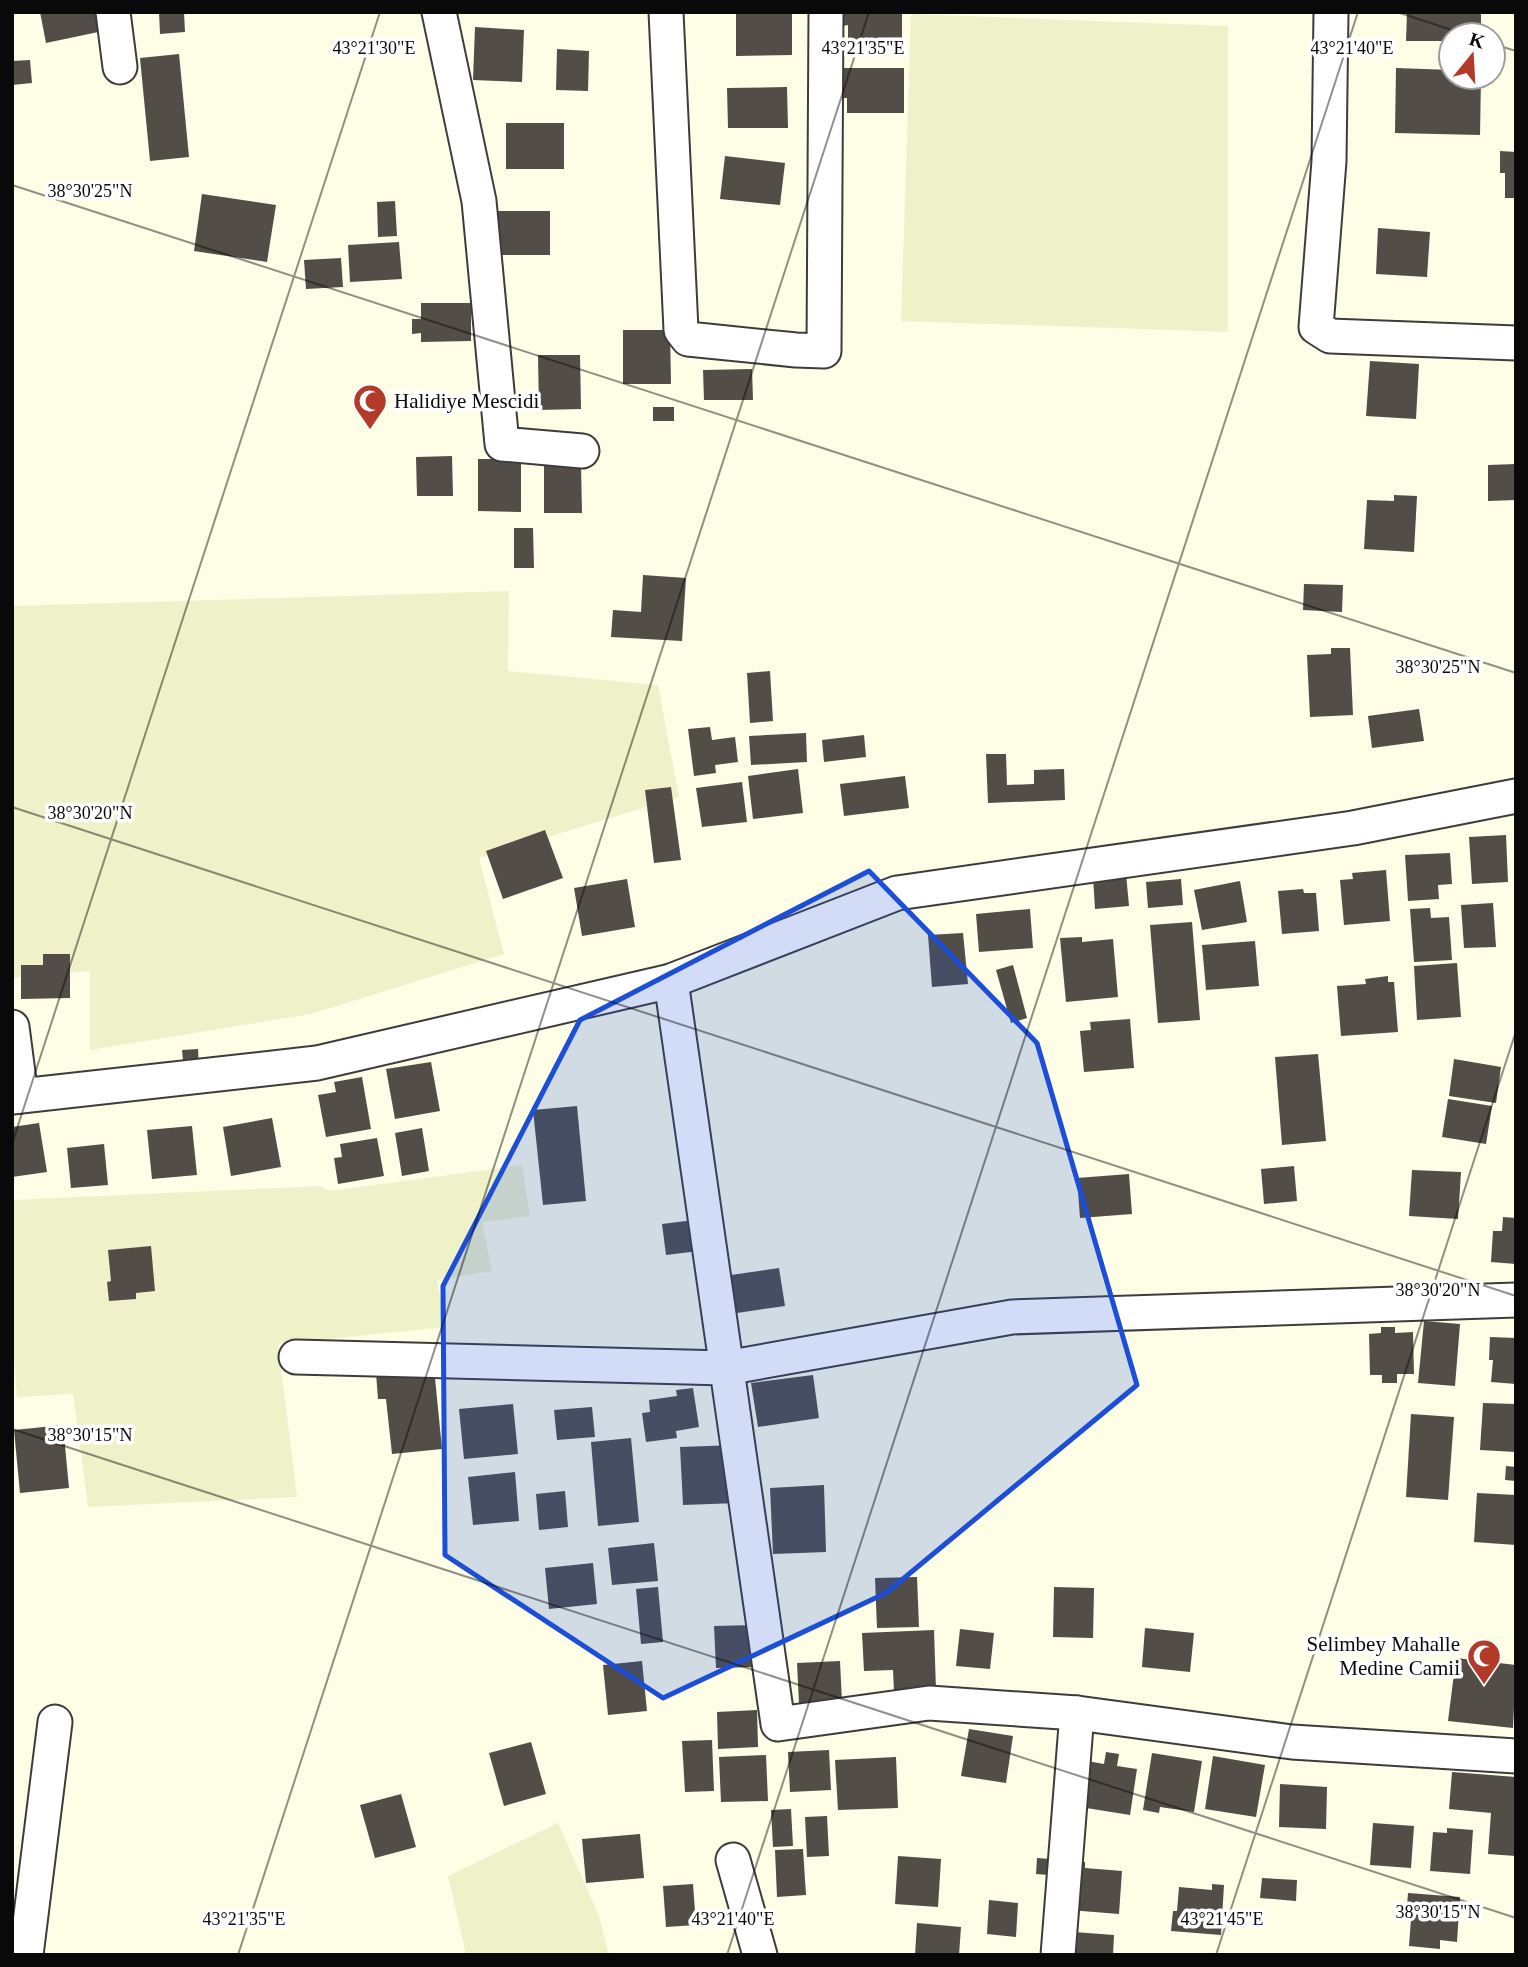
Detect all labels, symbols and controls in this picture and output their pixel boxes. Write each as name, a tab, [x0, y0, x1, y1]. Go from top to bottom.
north arrow	[1437, 21, 1507, 91]
text: K	[1467, 28, 1488, 53]
text: 43°21'30"E	[333, 38, 415, 58]
text: 43°21'35"E	[822, 38, 904, 58]
text: 43°21'40"E	[1311, 38, 1393, 58]
text: 38°30'25"N	[48, 181, 132, 201]
mosque icon: Halidiye Mescidi	[351, 382, 389, 431]
place label: Halidiye Mescidi	[394, 389, 539, 413]
text: 38°30'25"N	[1396, 657, 1480, 677]
text: 38°30'20"N	[48, 803, 132, 823]
text: 38°30'20"N	[1396, 1280, 1480, 1300]
text: 38°30'15"N	[48, 1425, 132, 1445]
place label: Selimbey Mahalle Medine Camii	[1307, 1632, 1460, 1680]
mosque icon: Selimbey Mahalle Medine Camii	[1465, 1637, 1503, 1686]
text: 38°30'15"N	[1396, 1902, 1480, 1922]
text: 43°21'35"E	[203, 1909, 285, 1929]
text: 43°21'40"E	[692, 1909, 774, 1929]
text: 43°21'45"E	[1181, 1909, 1263, 1929]

